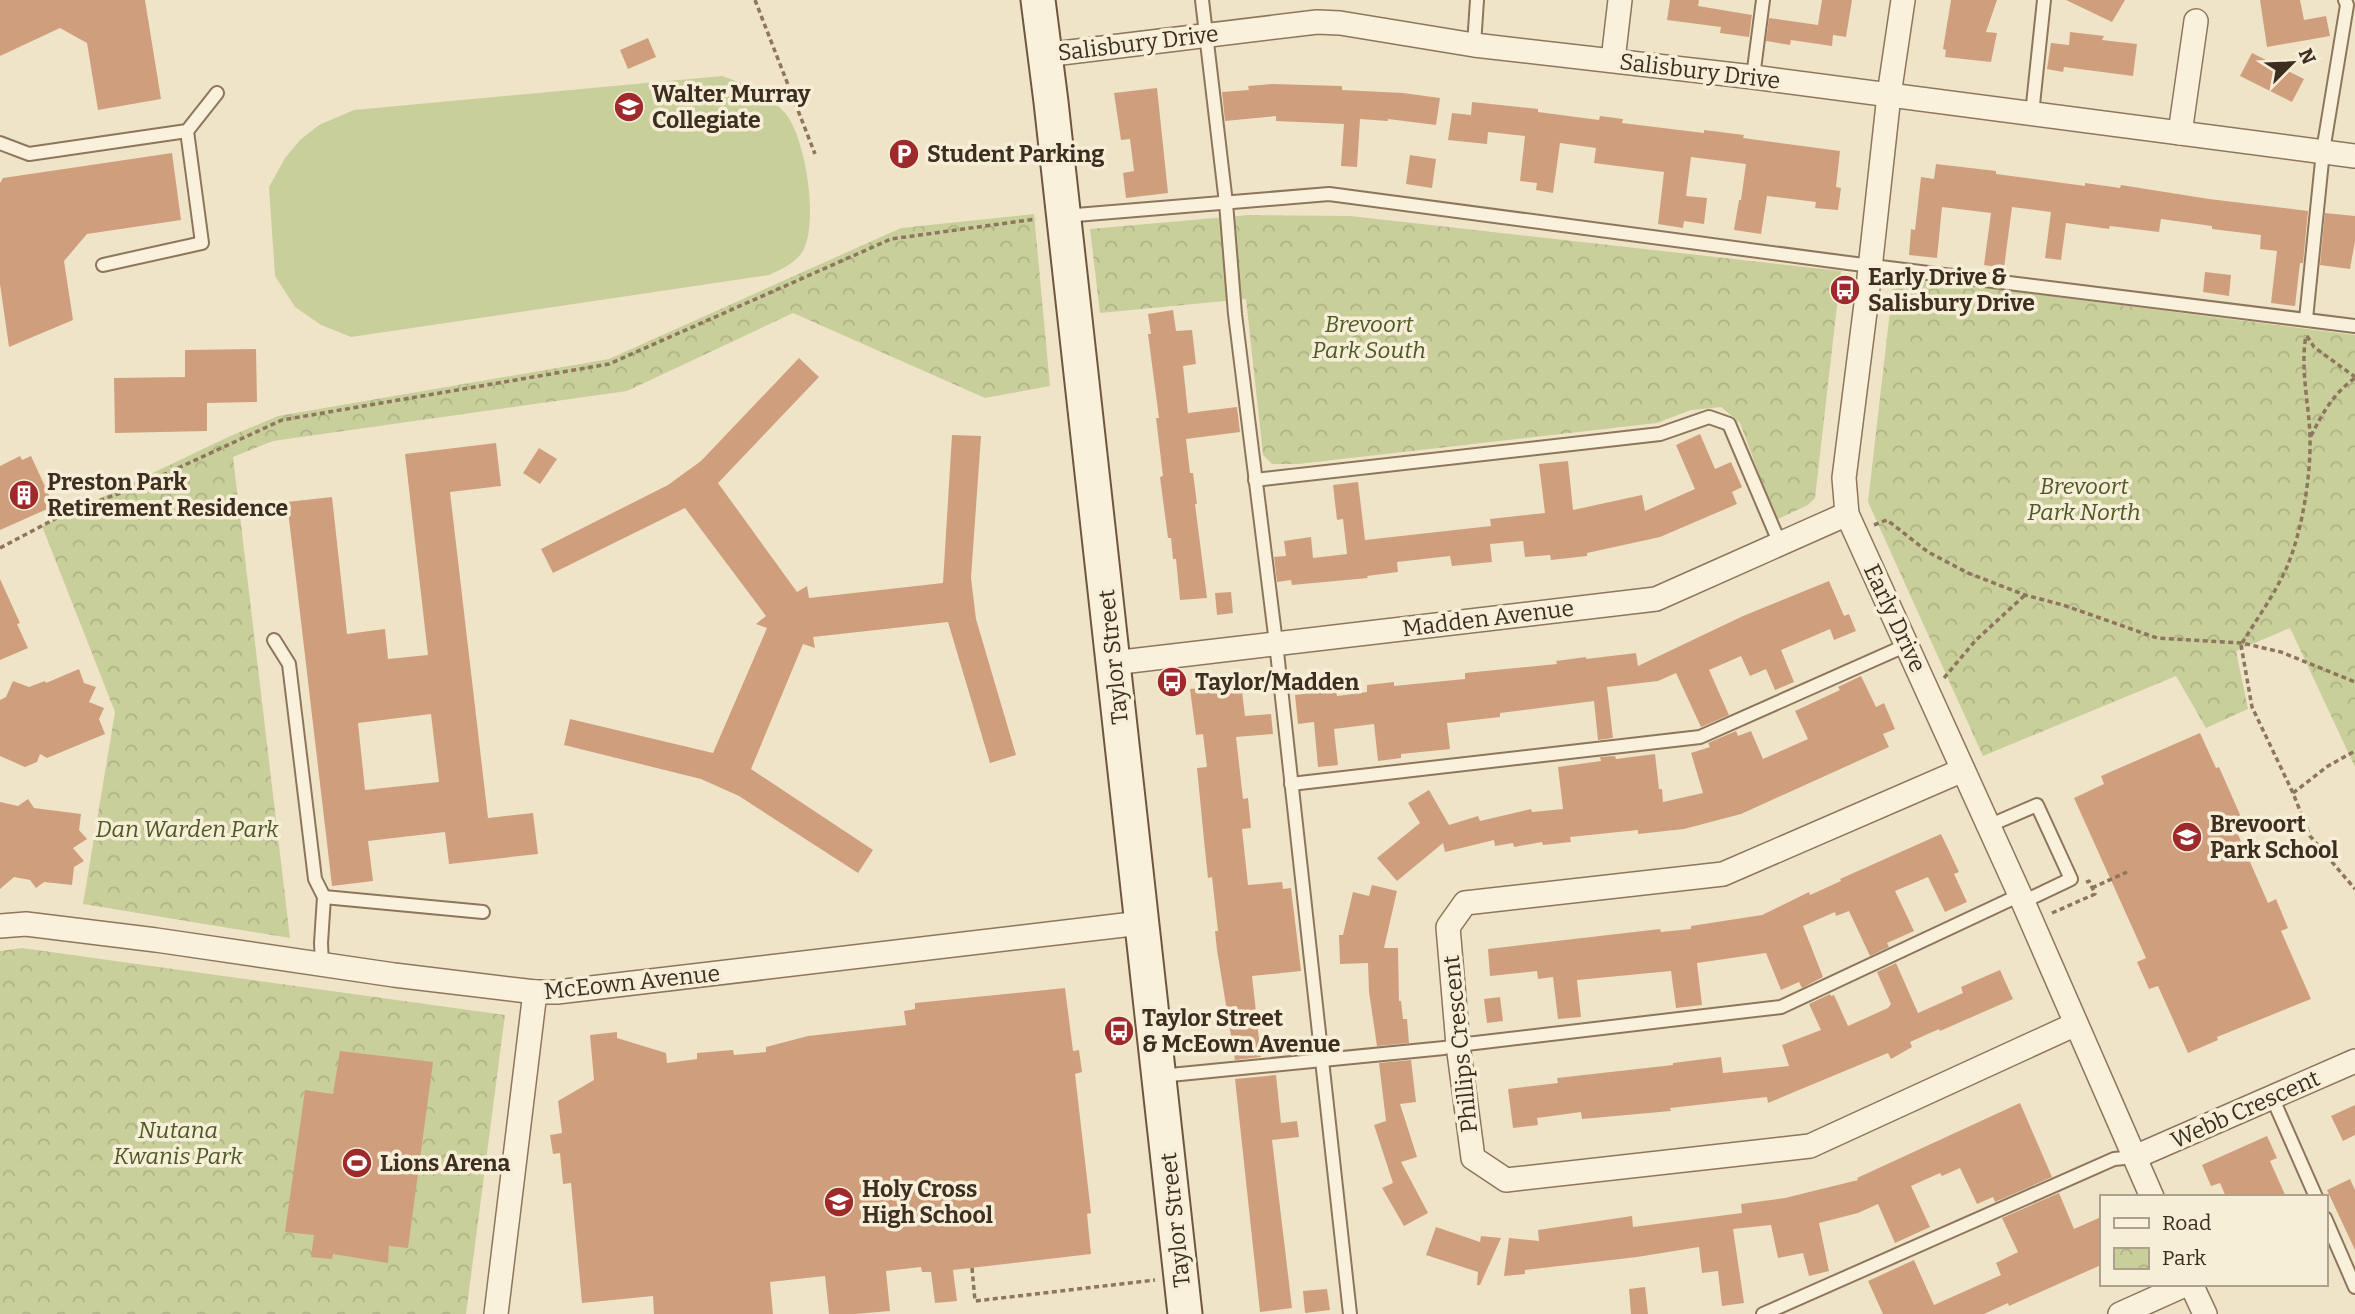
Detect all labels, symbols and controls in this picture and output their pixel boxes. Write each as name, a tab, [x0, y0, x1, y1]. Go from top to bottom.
street label: Salisbury Drive	[1056, 19, 1220, 67]
north arrow	[2257, 28, 2327, 98]
text: N	[2294, 45, 2321, 68]
street label: Salisbury Drive	[1618, 47, 1782, 95]
place label: Walter Murray Collegiate	[652, 80, 811, 134]
school or university icon: Walter Murray Collegiate	[612, 90, 646, 124]
parking icon: Student Parking	[887, 137, 921, 171]
place label: Student Parking	[927, 140, 1104, 168]
place label: Early Drive & Salisbury Drive	[1868, 263, 2035, 317]
bus stop icon: Early Drive & Salisbury Drive	[1828, 273, 1862, 307]
park label: Brevoort Park South	[1312, 310, 1426, 364]
place label: Preston Park Retirement Residence	[47, 468, 288, 522]
park label: Brevoort Park North	[2027, 472, 2141, 526]
building icon: Preston Park Retirement Residence	[7, 478, 41, 512]
street label: Early Drive	[1858, 560, 1932, 676]
street label: Taylor Street	[1092, 588, 1134, 726]
street label: Madden Avenue	[1401, 594, 1575, 642]
bus stop icon: Taylor/Madden	[1155, 665, 1189, 699]
place label: Taylor/Madden	[1195, 668, 1359, 696]
place label: Brevoort Park School	[2210, 810, 2338, 864]
park label: Dan Warden Park	[95, 815, 279, 843]
school or university icon: Brevoort Park School	[2170, 820, 2204, 854]
street label: Phillips Crescent	[1437, 954, 1483, 1134]
street label: McEown Avenue	[543, 959, 721, 1005]
place label: Taylor Street & McEown Avenue	[1142, 1004, 1340, 1058]
bus stop icon: Taylor Street & McEown Avenue	[1102, 1014, 1136, 1048]
street label: Webb Crescent	[2166, 1064, 2324, 1154]
park label: Nutana Kwanis Park	[113, 1116, 243, 1170]
sports icon: Lions Arena	[340, 1146, 374, 1180]
place label: Lions Arena	[380, 1149, 511, 1177]
street label: Taylor Street	[1154, 1151, 1196, 1289]
place label: Holy Cross High School	[862, 1175, 993, 1229]
school or university icon: Holy Cross High School	[822, 1185, 856, 1219]
legend	[2100, 1195, 2327, 1286]
text: Road	[2162, 1210, 2211, 1236]
text: Park	[2162, 1245, 2206, 1271]

